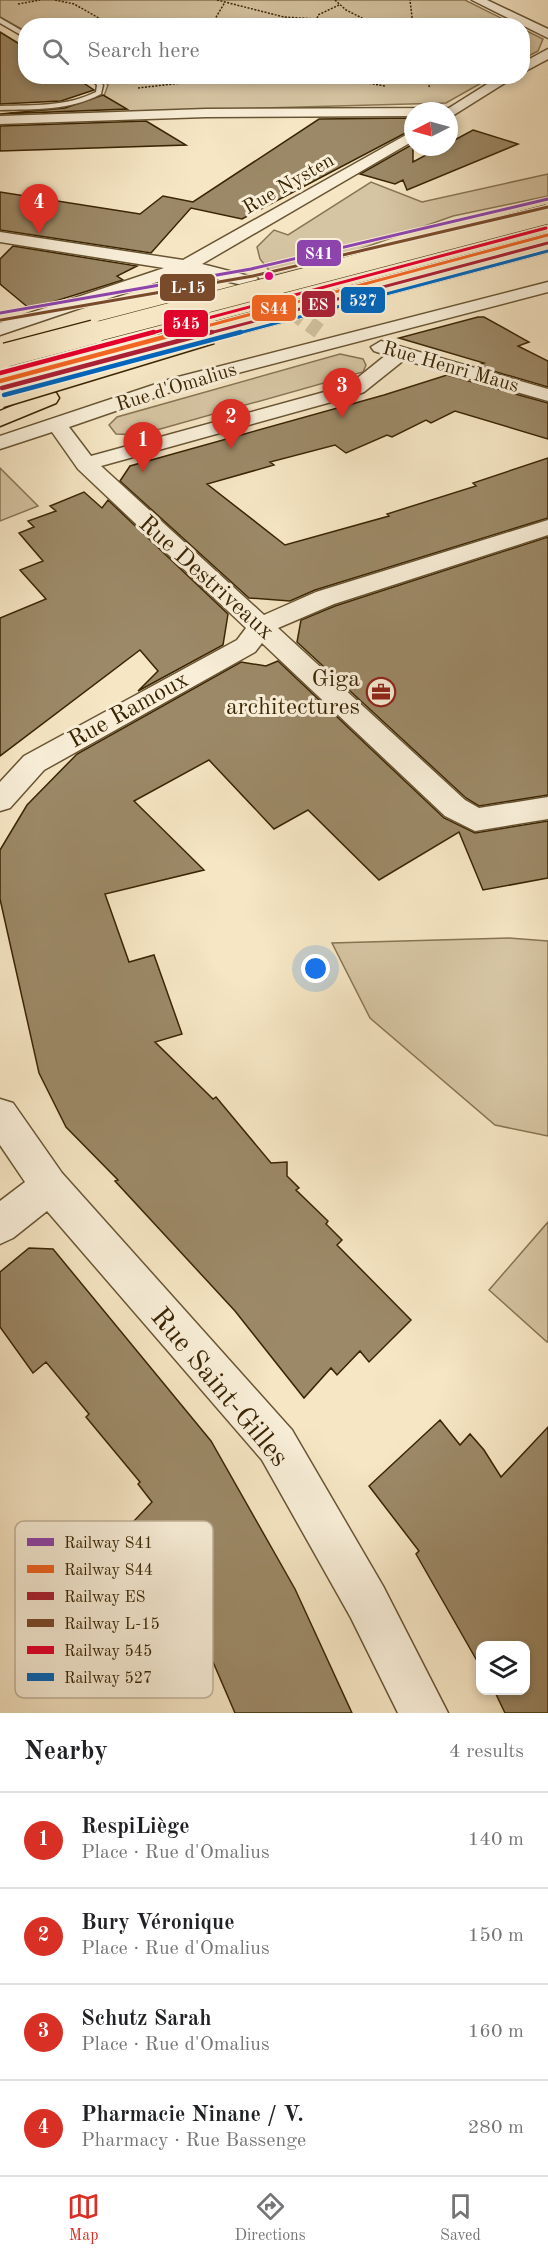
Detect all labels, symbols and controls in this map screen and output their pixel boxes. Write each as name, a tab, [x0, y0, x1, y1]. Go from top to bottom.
search box	[18, 18, 530, 84]
icon: search	[39, 35, 72, 68]
text: Search here	[87, 40, 200, 62]
north arrow	[404, 102, 458, 156]
street label: Rue Nysten	[240, 151, 338, 219]
pin: 4	[20, 184, 58, 234]
line badge: S41	[296, 239, 342, 267]
text: S41	[305, 247, 333, 263]
unlabelled marker	[263, 270, 275, 282]
line badge: L-15	[159, 273, 216, 302]
text: L-15	[170, 281, 206, 297]
line badge: 527	[340, 286, 386, 314]
line badge: ES	[301, 290, 336, 318]
line badge: S44	[251, 294, 297, 322]
text: 527	[349, 294, 377, 310]
text: ES	[308, 298, 329, 314]
text: S44	[260, 302, 288, 318]
line badge: 545	[163, 309, 209, 338]
text: 545	[172, 317, 200, 333]
street label: Rue Henri Maus	[380, 339, 521, 397]
street label: Rue d'Omalius	[114, 360, 239, 416]
pin: 3	[322, 368, 362, 418]
pin: 2	[212, 400, 250, 449]
pin: 1	[124, 422, 162, 472]
street label: Rue Destriveaux	[134, 512, 278, 645]
street label: Rue Ramoux	[65, 668, 193, 753]
place label: Giga architectures	[226, 668, 360, 720]
office icon: Giga architectures	[365, 676, 397, 708]
your location	[301, 954, 330, 983]
street label: Rue Saint-Gilles	[144, 1303, 293, 1473]
legend	[15, 1521, 213, 1698]
text: Railway S41	[64, 1536, 153, 1552]
text: Railway S44	[64, 1563, 153, 1579]
text: Railway ES	[64, 1590, 146, 1606]
text: Railway L-15	[64, 1617, 160, 1633]
map controls	[476, 1641, 530, 1695]
button: layers	[476, 1641, 530, 1695]
text: Railway 545	[64, 1644, 152, 1660]
text: Railway 527	[64, 1671, 152, 1687]
text: Nearby	[24, 1739, 108, 1765]
text: 4 results	[449, 1742, 524, 1762]
text: RespiLiège	[81, 1816, 190, 1838]
text: 1	[38, 1830, 49, 1850]
text: 140 m	[468, 1830, 524, 1850]
text: Place · Rue d'Omalius	[81, 1843, 270, 1863]
text: Bury Véronique	[81, 1912, 235, 1934]
text: 2	[38, 1926, 49, 1946]
text: 150 m	[468, 1926, 524, 1946]
text: Place · Rue d'Omalius	[81, 1939, 270, 1959]
text: Schutz Sarah	[81, 2008, 212, 2030]
text: 3	[38, 2022, 49, 2042]
text: 160 m	[468, 2022, 524, 2042]
text: Place · Rue d'Omalius	[81, 2035, 270, 2055]
text: Pharmacie Ninane / V.	[81, 2104, 304, 2126]
text: 4	[38, 2118, 49, 2138]
text: 280 m	[468, 2118, 524, 2138]
text: Pharmacy · Rue Bassenge	[81, 2131, 306, 2151]
tab: Map	[67, 2190, 100, 2246]
tab: Directions	[235, 2190, 306, 2246]
tab: Saved	[440, 2190, 481, 2246]

